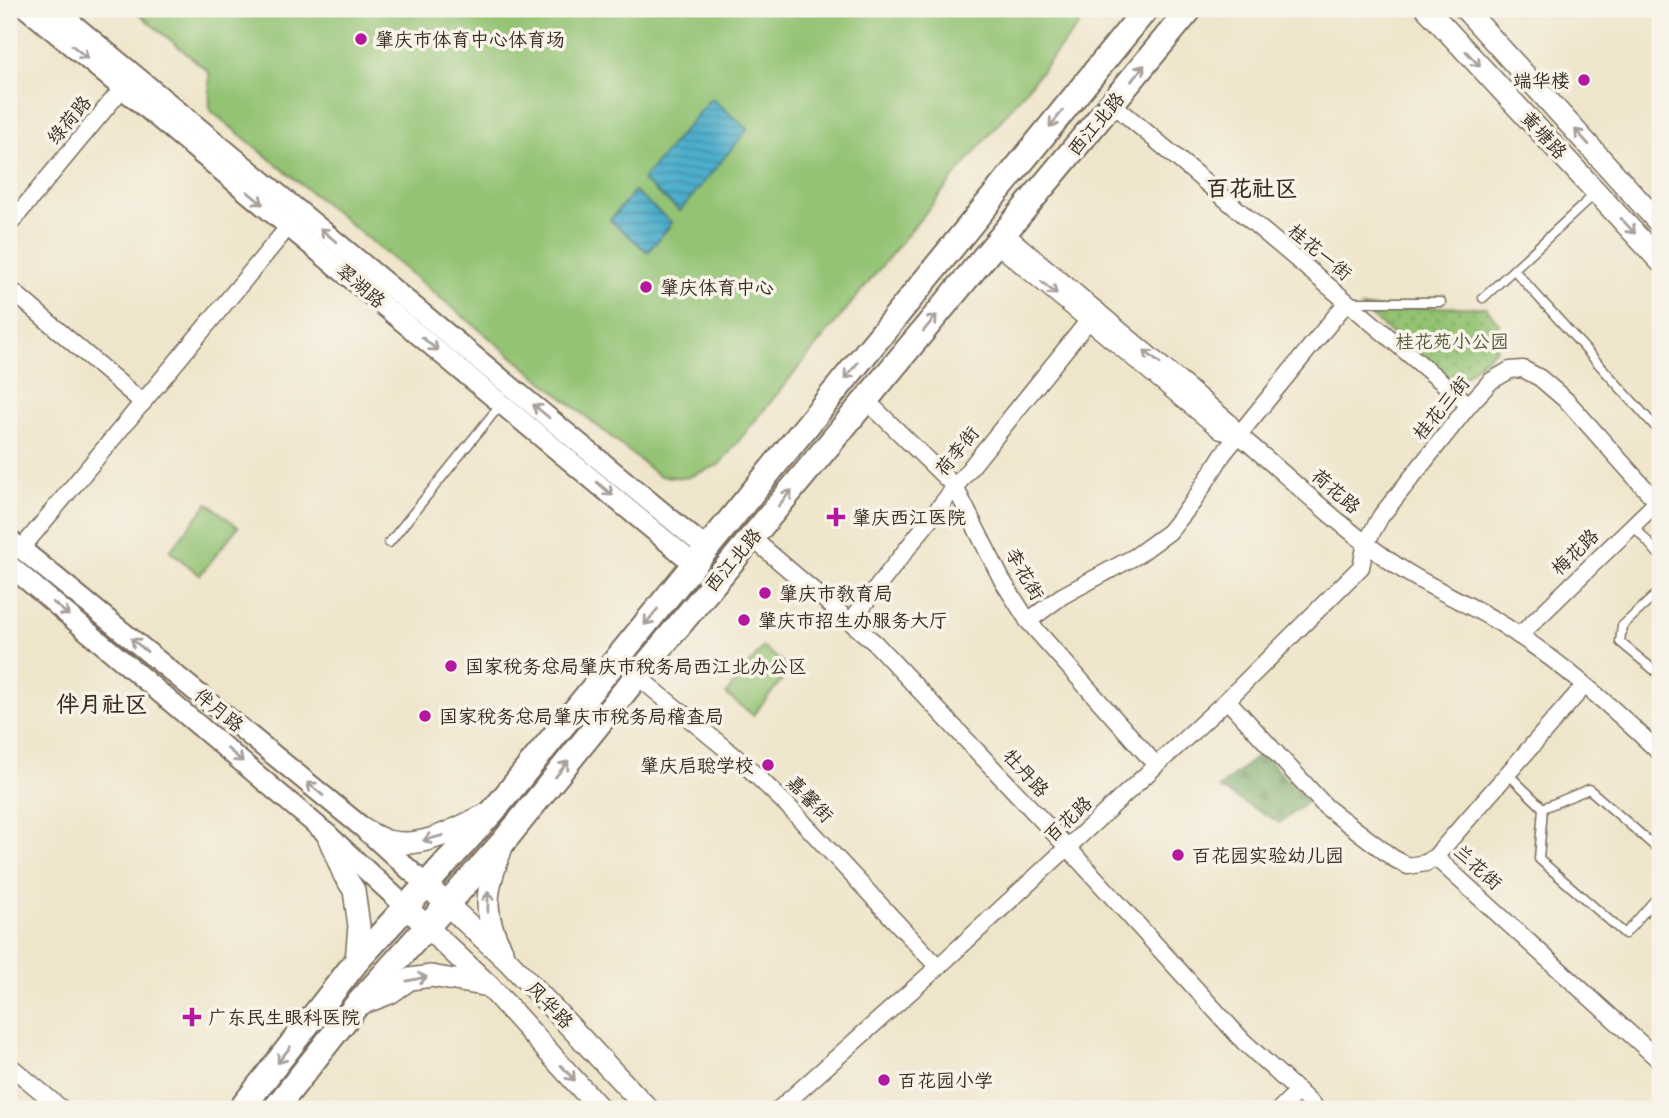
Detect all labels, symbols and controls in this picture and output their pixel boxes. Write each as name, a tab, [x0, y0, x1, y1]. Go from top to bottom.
place label: 肇庆市体育中心体育场	[375, 23, 565, 56]
marker: 肇庆市体育中心体育场	[353, 31, 369, 47]
one-way arrow	[71, 44, 89, 60]
one-way arrow	[1465, 50, 1482, 67]
one-way arrow	[1130, 64, 1146, 82]
place label: 端华楼	[1513, 64, 1570, 97]
marker: 端华楼	[1576, 72, 1592, 88]
street label: 西江北路	[1059, 84, 1133, 164]
street label: 绿荷路	[38, 88, 100, 152]
street label: 黄塘路	[1512, 103, 1576, 167]
one-way arrow	[1049, 109, 1064, 127]
one-way arrow	[1574, 129, 1590, 147]
district label: 百花社区	[1206, 168, 1298, 209]
one-way arrow	[245, 190, 263, 206]
street label: 桂花一街	[1280, 215, 1360, 289]
one-way arrow	[1620, 217, 1636, 235]
one-way arrow	[320, 227, 338, 243]
street label: 翠湖路	[329, 255, 393, 317]
place label: 肇庆体育中心	[660, 271, 774, 304]
marker: 肇庆体育中心	[638, 279, 654, 295]
one-way arrow	[1039, 280, 1057, 296]
one-way arrow	[922, 315, 938, 333]
park label: 桂花苑小公园	[1395, 325, 1509, 358]
one-way arrow	[420, 336, 438, 351]
one-way arrow	[1143, 349, 1161, 365]
one-way arrow	[843, 362, 859, 380]
street label: 桂花三街	[1404, 368, 1478, 448]
one-way arrow	[533, 404, 551, 419]
street label: 荷李街	[926, 418, 988, 484]
street label: 荷花路	[1304, 460, 1368, 522]
one-way arrow	[595, 481, 613, 497]
one-way arrow	[777, 490, 793, 508]
place label: 肇庆西江医院	[852, 501, 966, 534]
marker: 肇庆西江医院	[826, 507, 846, 527]
street label: 西江北路	[696, 520, 770, 600]
street label: 梅花路	[1543, 520, 1607, 584]
street label: 李花街	[996, 541, 1054, 607]
place label: 肇庆市教育局	[779, 577, 893, 610]
marker: 肇庆市教育局	[757, 585, 773, 601]
one-way arrow	[52, 601, 70, 617]
place label: 肇庆市招生办服务大厅	[758, 604, 948, 637]
one-way arrow	[644, 607, 659, 625]
marker: 肇庆市招生办服务大厅	[736, 612, 752, 628]
one-way arrow	[130, 637, 148, 653]
place label: 国家税务总局肇庆市税务局西江北办公区	[465, 650, 807, 683]
marker: 国家税务总局肇庆市税务局西江北办公区	[443, 658, 459, 674]
street label: 伴月路	[186, 679, 252, 741]
district label: 伴月社区	[56, 684, 148, 725]
place label: 国家税务总局肇庆市税务局稽查局	[439, 700, 724, 733]
marker: 国家税务总局肇庆市税务局稽查局	[417, 708, 433, 724]
street label: 牡丹路	[994, 741, 1058, 805]
one-way arrow	[225, 747, 243, 763]
place label: 肇庆启聪学校	[640, 749, 754, 782]
marker: 肇庆启聪学校	[760, 757, 776, 773]
one-way arrow	[554, 760, 570, 778]
street label: 嘉馨街	[778, 767, 842, 831]
one-way arrow	[307, 781, 325, 796]
street label: 百花路	[1036, 787, 1100, 851]
one-way arrow	[422, 832, 444, 845]
street label: 兰花街	[1446, 836, 1510, 898]
place label: 百花园实验幼儿园	[1192, 839, 1344, 872]
marker: 百花园实验幼儿园	[1170, 847, 1186, 863]
one-way arrow	[482, 891, 495, 914]
one-way arrow	[406, 972, 428, 985]
street label: 风华路	[518, 973, 582, 1037]
place label: 广东民生眼科医院	[208, 1001, 360, 1034]
marker: 广东民生眼科医院	[182, 1007, 202, 1027]
one-way arrow	[277, 1045, 292, 1063]
one-way arrow	[560, 1064, 576, 1082]
place label: 百花园小学	[898, 1064, 993, 1097]
marker: 百花园小学	[876, 1072, 892, 1088]

